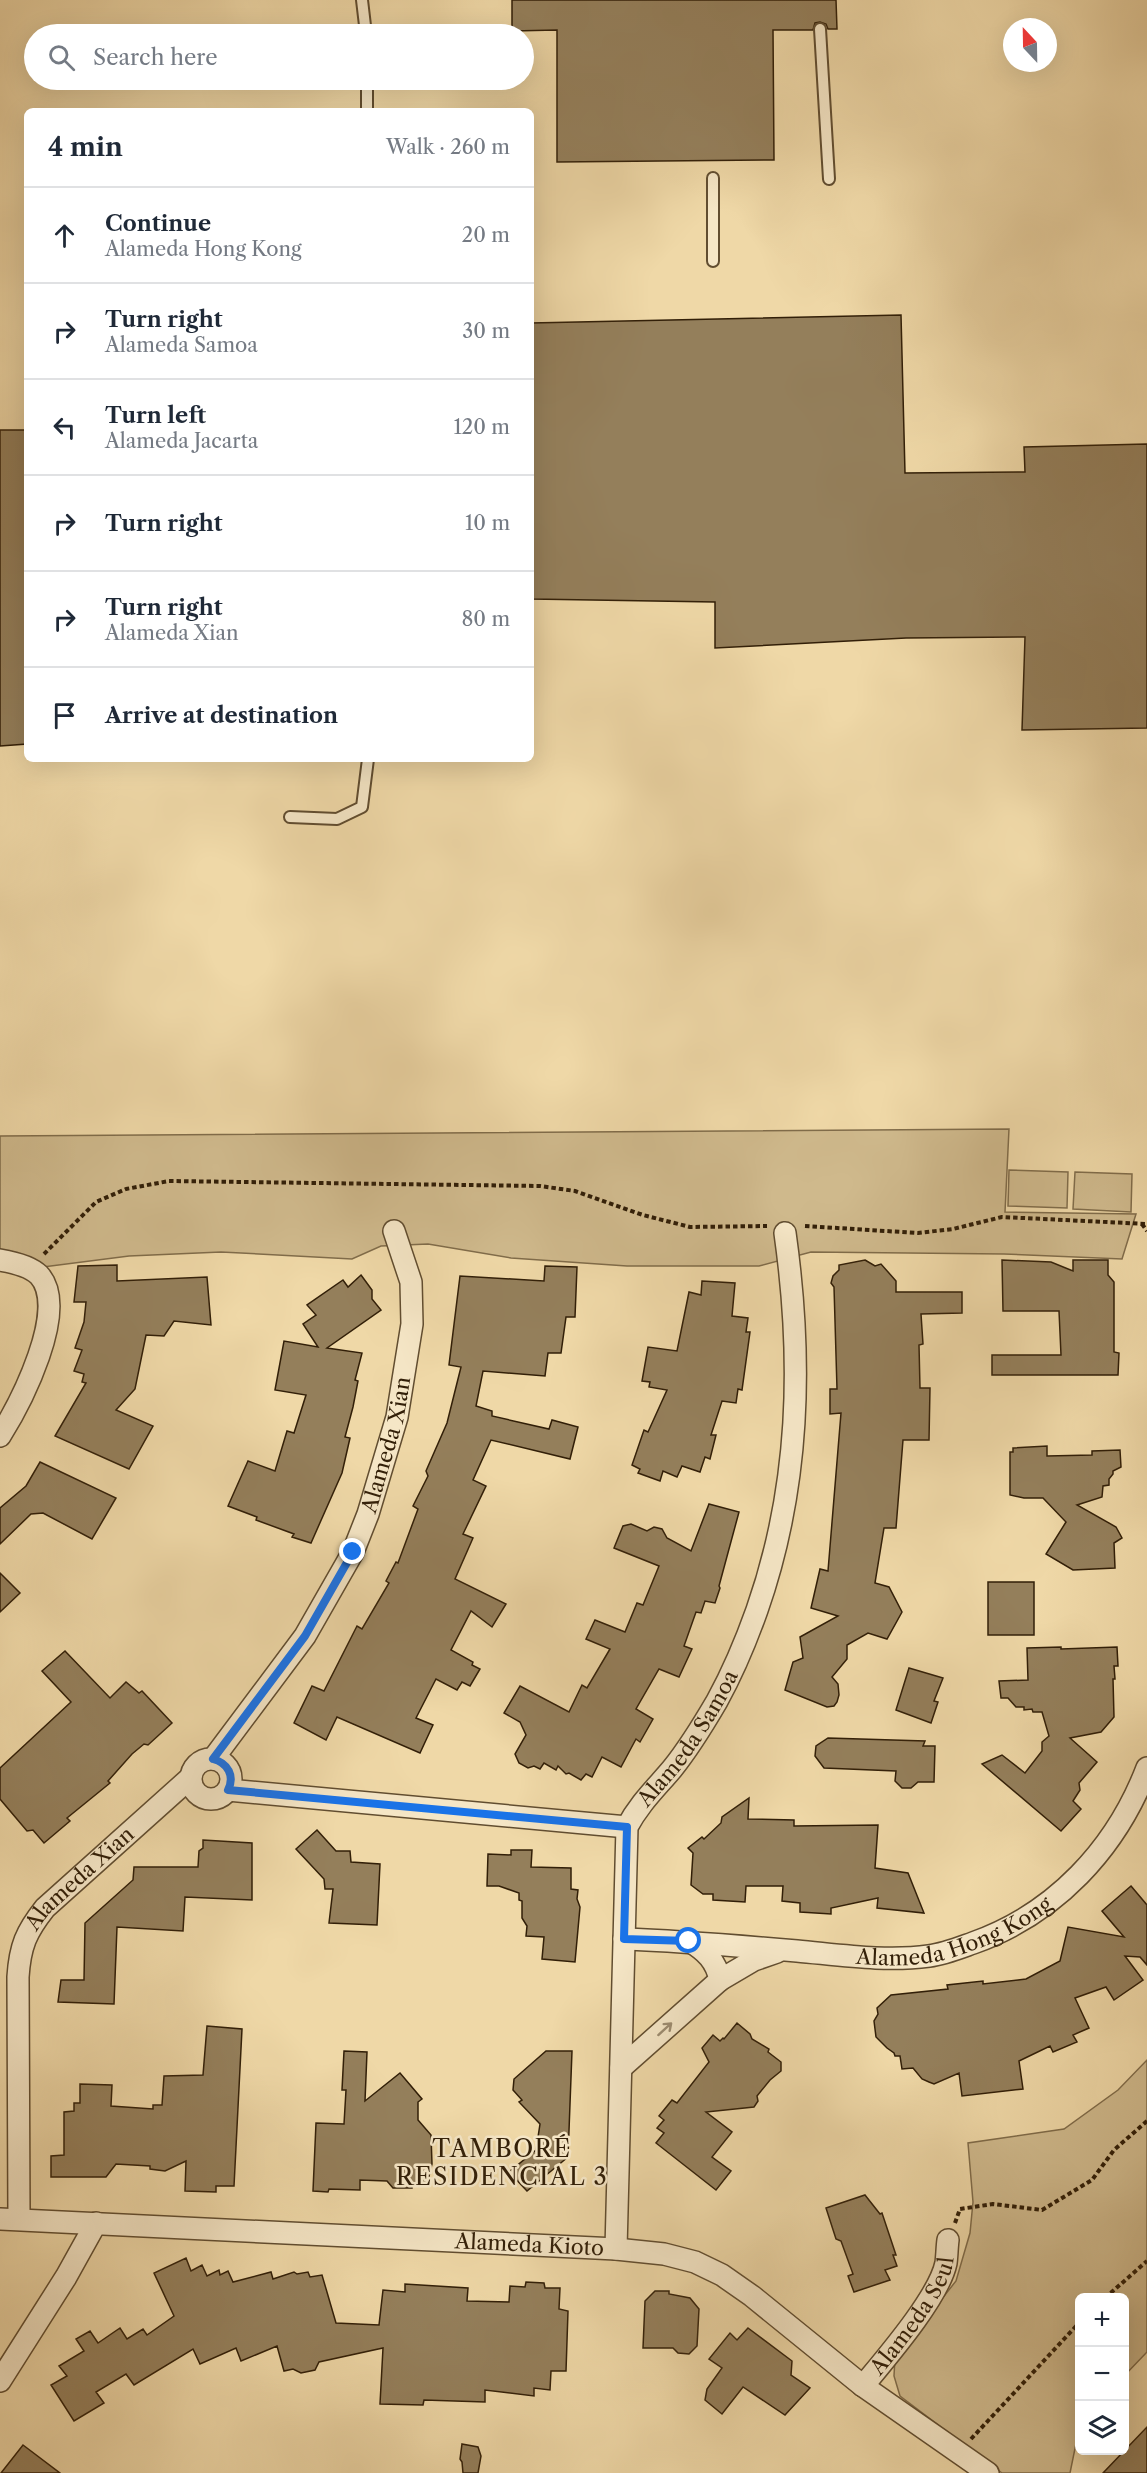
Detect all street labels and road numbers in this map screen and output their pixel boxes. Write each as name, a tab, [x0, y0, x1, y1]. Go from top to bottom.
street label: Alameda Xian	[356, 1375, 415, 1517]
street label: Alameda Samoa	[631, 1665, 743, 1812]
street label: Alameda Xian	[19, 1821, 139, 1936]
street label: Alameda Hong Kong	[854, 1890, 1057, 1970]
street label: Alameda Kioto	[453, 2228, 605, 2260]
street label: Alameda Seul	[864, 2256, 959, 2380]

